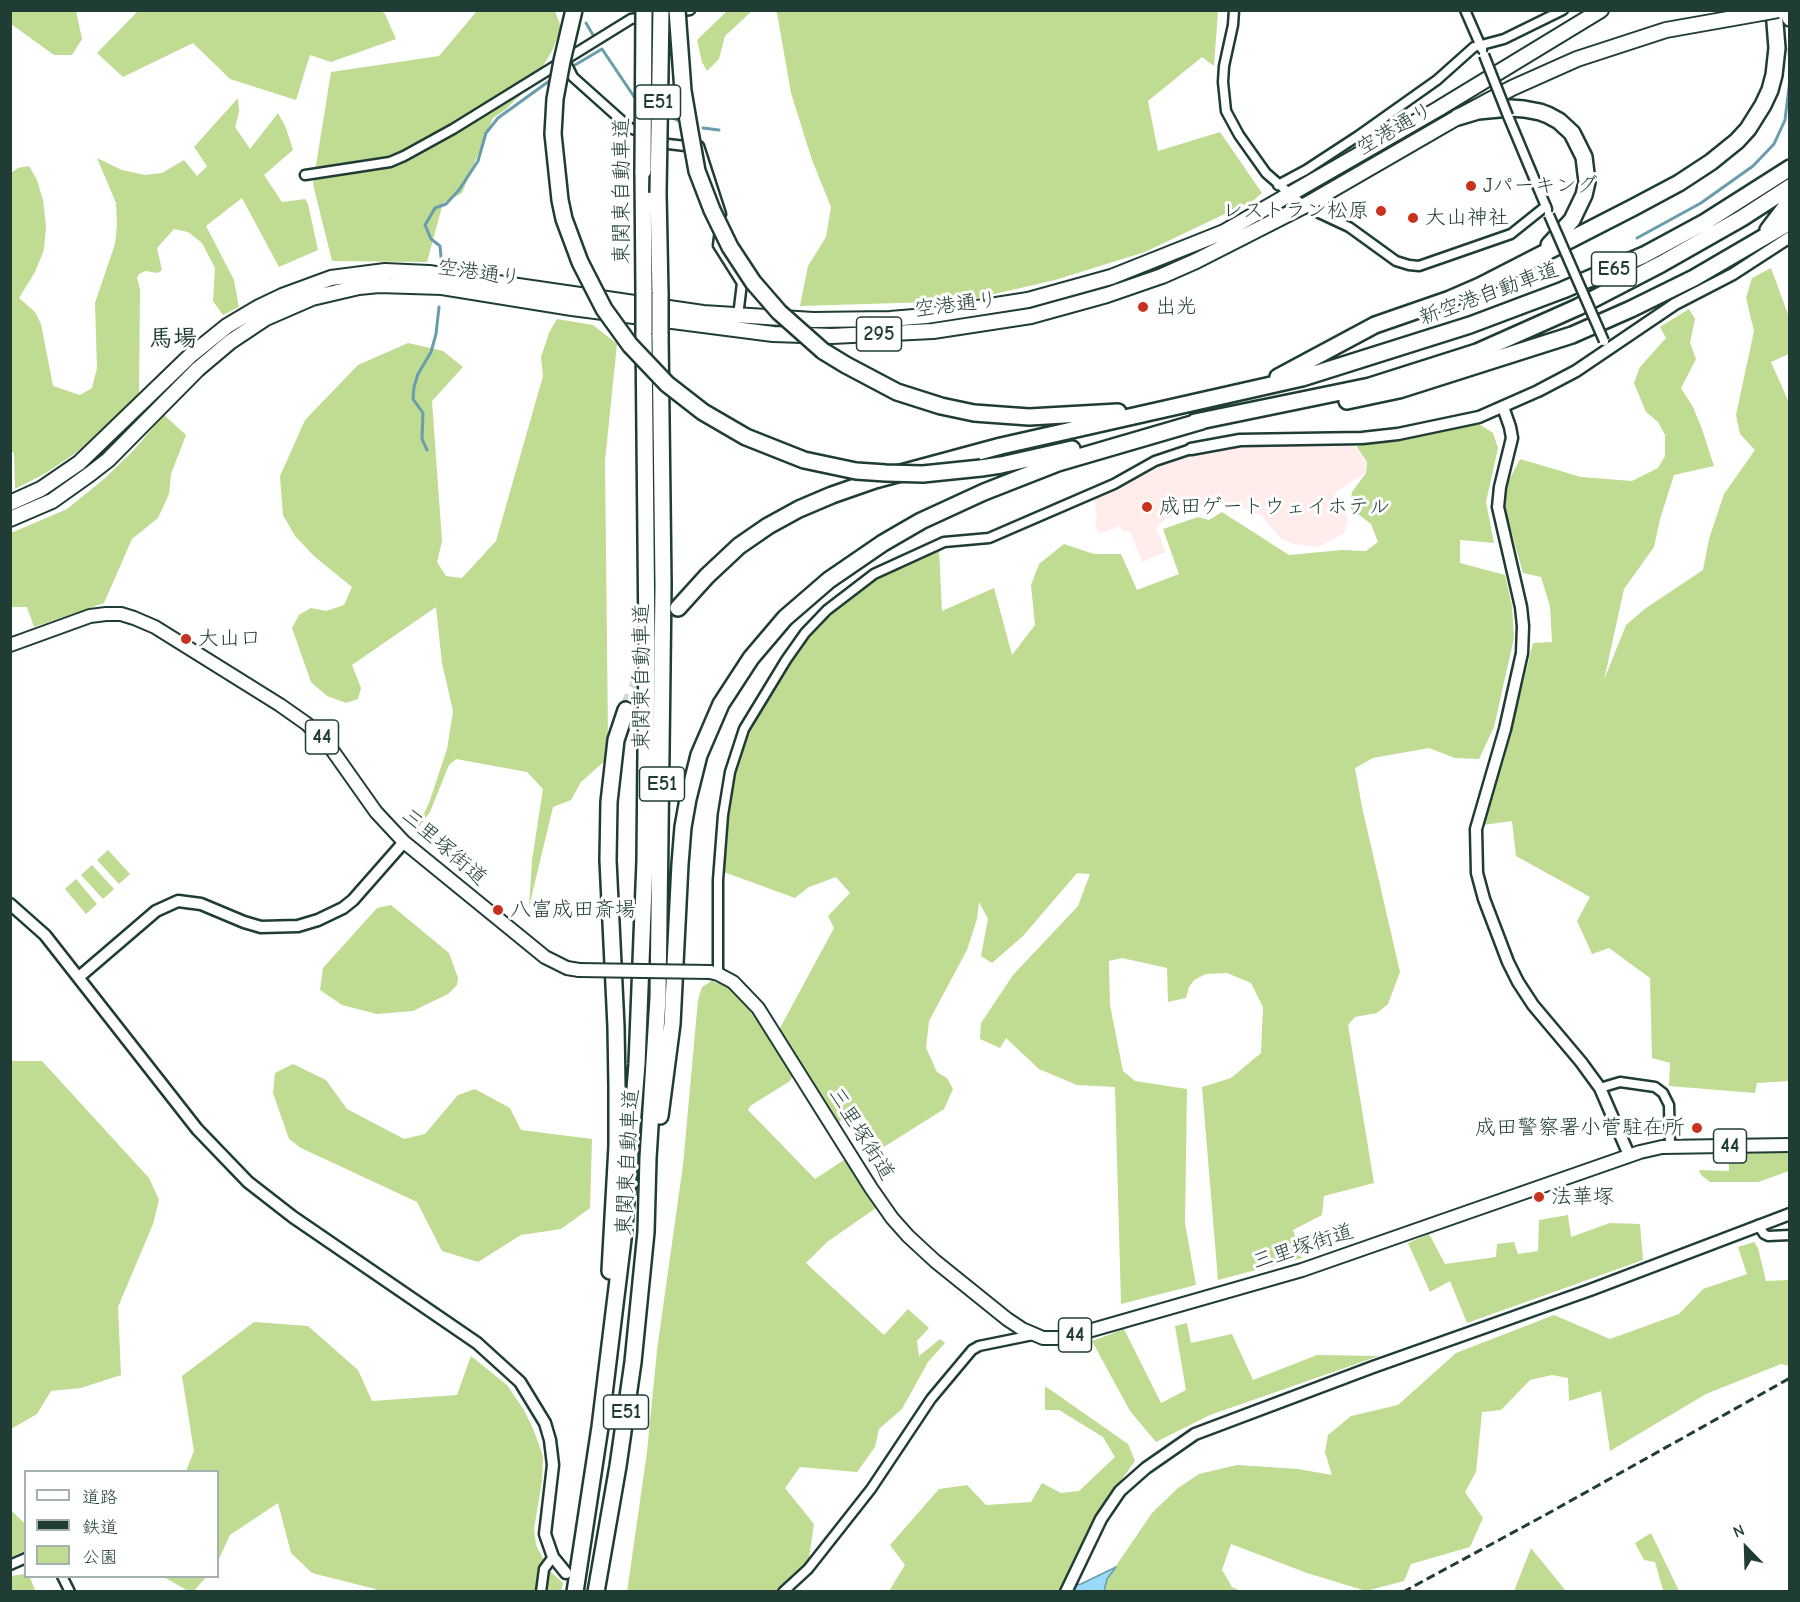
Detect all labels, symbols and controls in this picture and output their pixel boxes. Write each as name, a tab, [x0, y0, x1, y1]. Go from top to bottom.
road number: E51	[636, 85, 680, 119]
street label: 空港通り	[1352, 97, 1438, 161]
street label: 東関東自動車道	[609, 118, 635, 264]
place label: Jパーキング	[1483, 173, 1598, 199]
marker: Jパーキング	[1464, 179, 1478, 193]
place label: レストラン松原	[1222, 198, 1369, 224]
marker: レストラン松原	[1374, 204, 1388, 218]
place label: 大山神社	[1425, 205, 1509, 231]
marker: 大山神社	[1406, 211, 1420, 225]
road number: E65	[1592, 252, 1636, 286]
street label: 空港通り	[436, 255, 522, 291]
street label: 新空港自動車道	[1416, 257, 1562, 331]
street label: 空港通り	[913, 287, 999, 323]
place label: 出光	[1155, 294, 1197, 320]
marker: 出光	[1136, 300, 1150, 314]
road number: 295	[856, 317, 902, 351]
district label: 馬場	[149, 325, 197, 353]
place label: 成田ゲートウェイホテル	[1159, 494, 1390, 520]
marker: 成田ゲートウェイホテル	[1140, 500, 1154, 514]
street label: 東関東自動車道	[629, 604, 655, 750]
place label: 大山口	[198, 626, 261, 652]
marker: 大山口	[179, 632, 193, 646]
road number: 44	[306, 720, 338, 754]
road number: E51	[640, 767, 684, 801]
street label: 三里塚街道	[396, 803, 492, 891]
place label: 八富成田斎場	[510, 897, 636, 923]
marker: 八富成田斎場	[491, 903, 505, 917]
street label: 三里塚街道	[822, 1083, 900, 1185]
street label: 東関東自動車道	[612, 1088, 644, 1236]
place label: 成田警察署小菅駐在所	[1475, 1115, 1685, 1141]
marker: 成田警察署小菅駐在所	[1690, 1121, 1704, 1135]
road number: 44	[1714, 1129, 1746, 1163]
place label: 法華塚	[1551, 1184, 1614, 1210]
marker: 法華塚	[1532, 1190, 1546, 1204]
street label: 三里塚街道	[1249, 1219, 1357, 1275]
road number: 44	[1058, 1318, 1092, 1352]
road number: E51	[604, 1395, 648, 1429]
legend	[24, 1470, 219, 1578]
text: 道路	[82, 1487, 118, 1508]
text: 鉄道	[82, 1517, 118, 1538]
north arrow	[1716, 1518, 1776, 1578]
text: N	[1731, 1521, 1747, 1542]
text: 公園	[82, 1547, 118, 1568]

